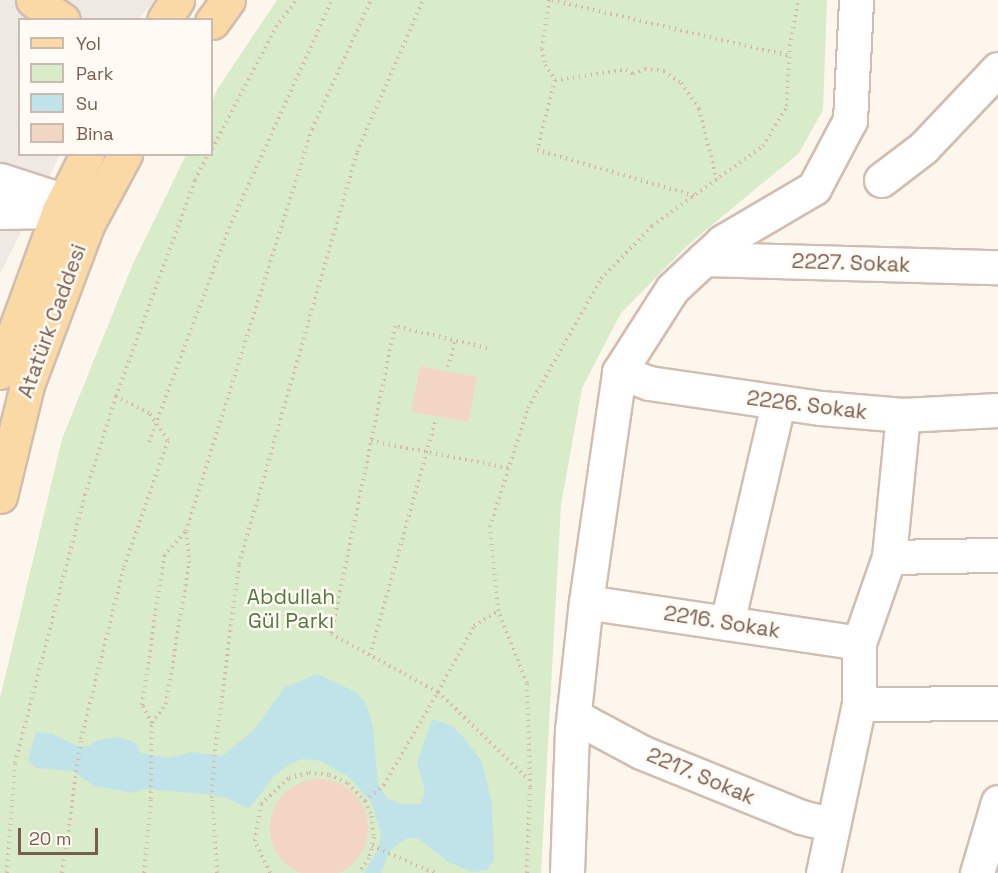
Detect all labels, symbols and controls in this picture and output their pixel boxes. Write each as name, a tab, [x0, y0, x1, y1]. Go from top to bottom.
legend	[18, 18, 213, 156]
text: Yol	[76, 32, 101, 55]
text: Park	[76, 62, 113, 85]
text: Su	[76, 92, 98, 115]
text: Bina	[76, 122, 114, 145]
street label: Atatürk Caddesi	[12, 241, 92, 401]
street label: 2227. Sokak	[791, 248, 911, 278]
street label: 2226. Sokak	[745, 385, 869, 425]
park label: Abdullah Gül Parkı	[247, 584, 335, 634]
street label: 2216. Sokak	[662, 600, 782, 644]
street label: 2217. Sokak	[643, 742, 759, 810]
scale bar	[21, 816, 100, 854]
text: 20 m	[29, 827, 72, 850]

